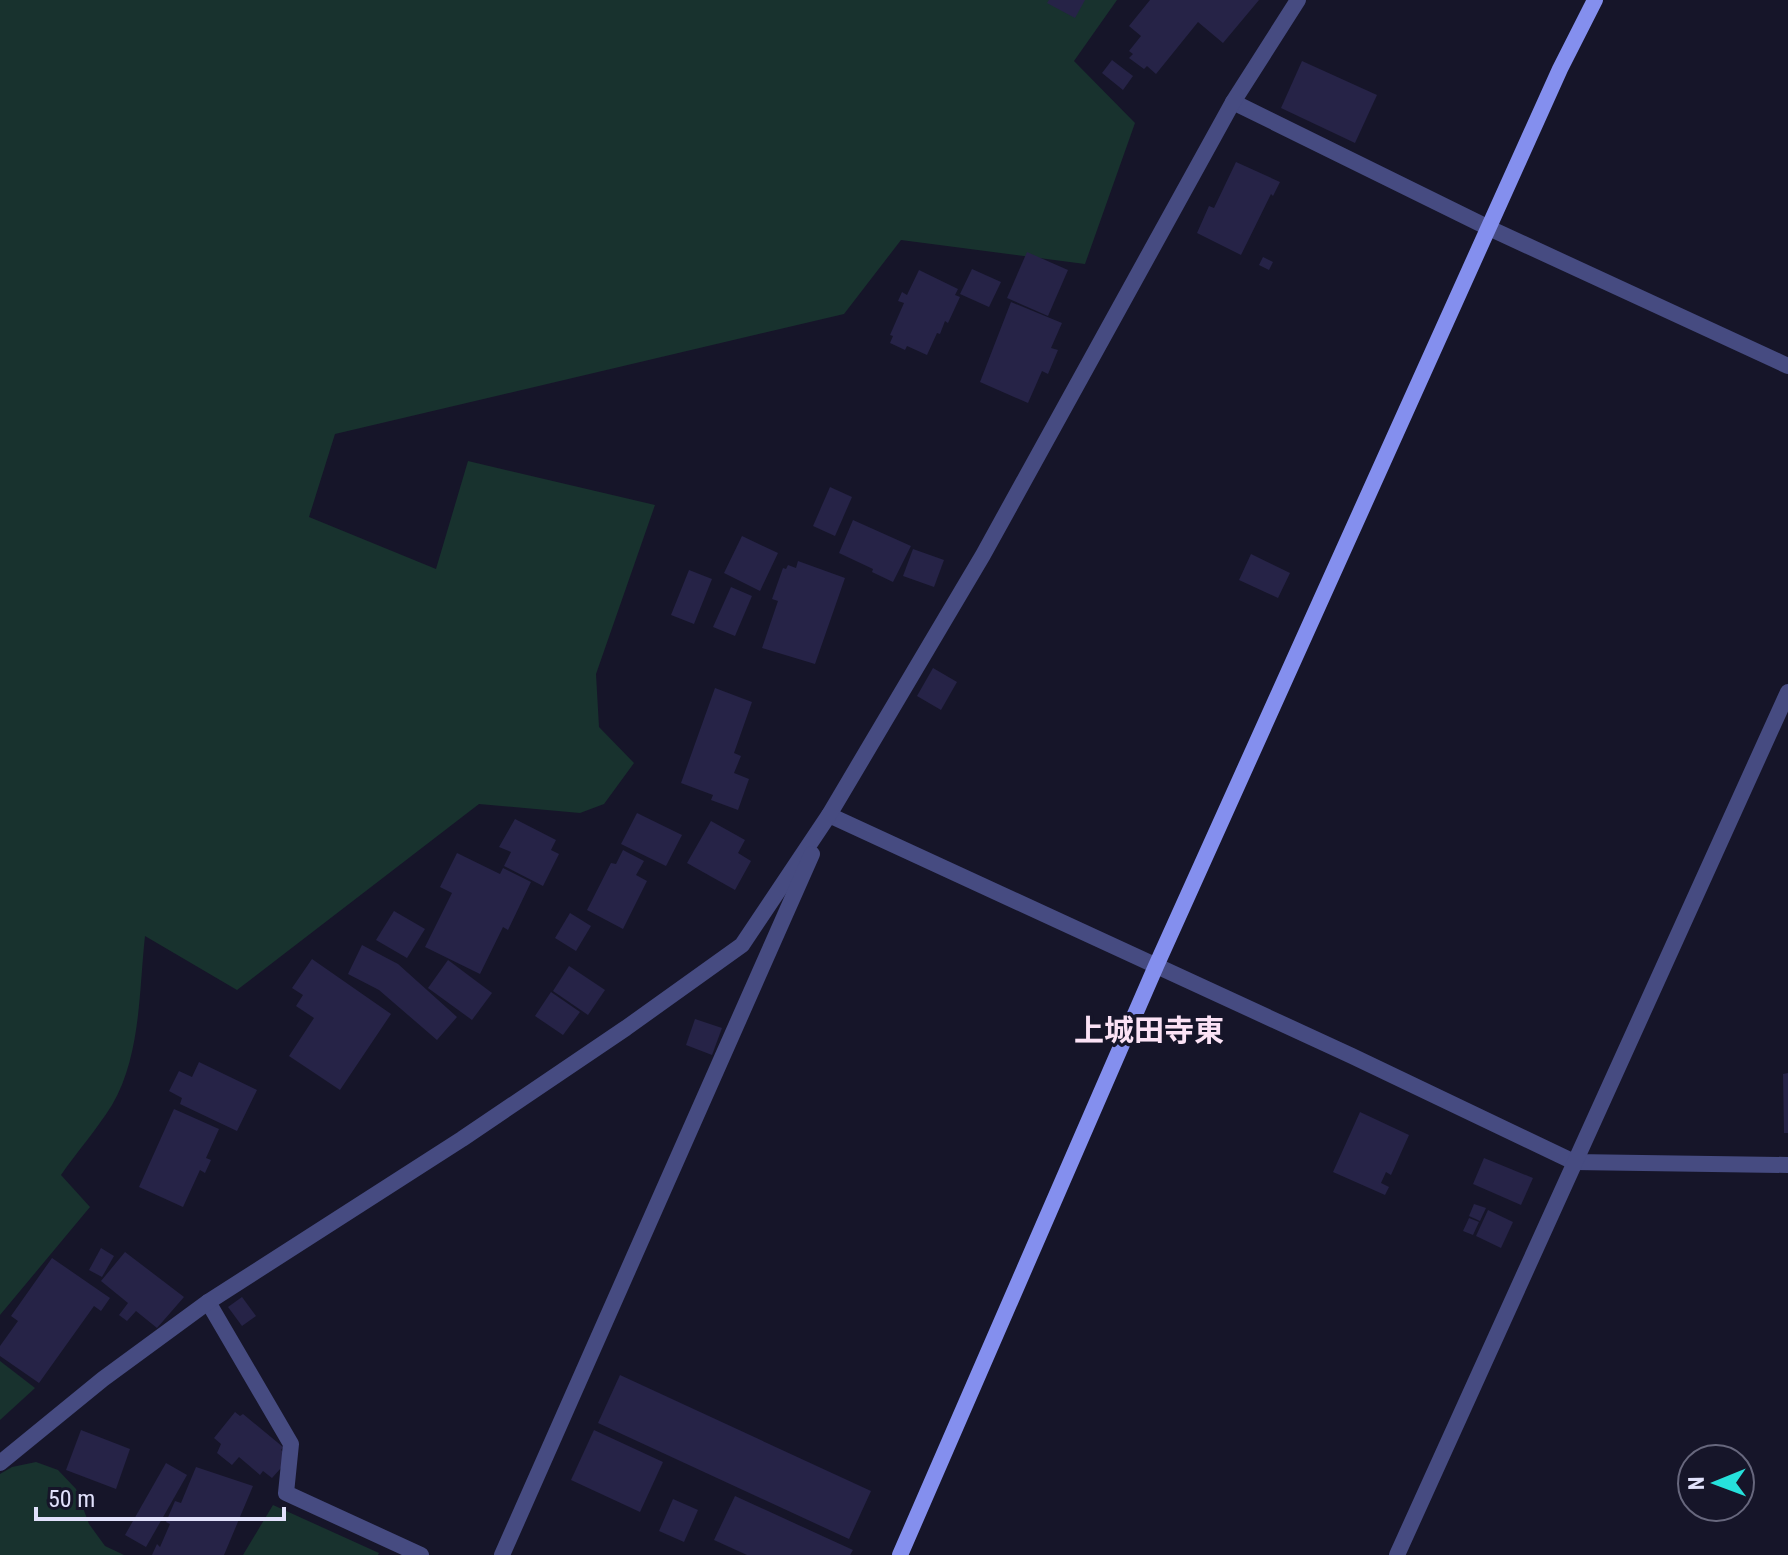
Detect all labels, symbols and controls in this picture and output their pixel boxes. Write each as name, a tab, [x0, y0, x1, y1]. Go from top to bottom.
district label: 上城田寺東	[1074, 1013, 1224, 1048]
north arrow	[1676, 1443, 1756, 1523]
scale bar	[36, 1471, 284, 1521]
text: N	[1684, 1476, 1709, 1490]
text: 50 m	[48, 1485, 95, 1513]

